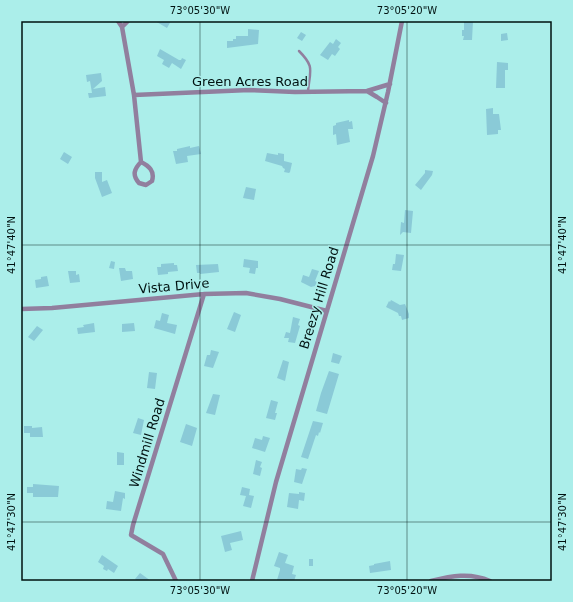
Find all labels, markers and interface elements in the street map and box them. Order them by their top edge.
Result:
text: 73°05'30"W [170,5,230,16]
text: 73°05'20"W [377,5,437,16]
street label: Green Acres Road [192,74,308,89]
text: 41°47'40"N [6,216,17,274]
text: 41°47'40"N [557,216,568,274]
street label: Breezy Hill Road [296,245,342,351]
street label: Vista Drive [138,275,210,297]
street label: Windmill Road [126,396,168,490]
text: 41°47'30"N [6,493,17,551]
text: 41°47'30"N [557,493,568,551]
text: 73°05'30"W [170,585,230,596]
text: 73°05'20"W [377,585,437,596]

